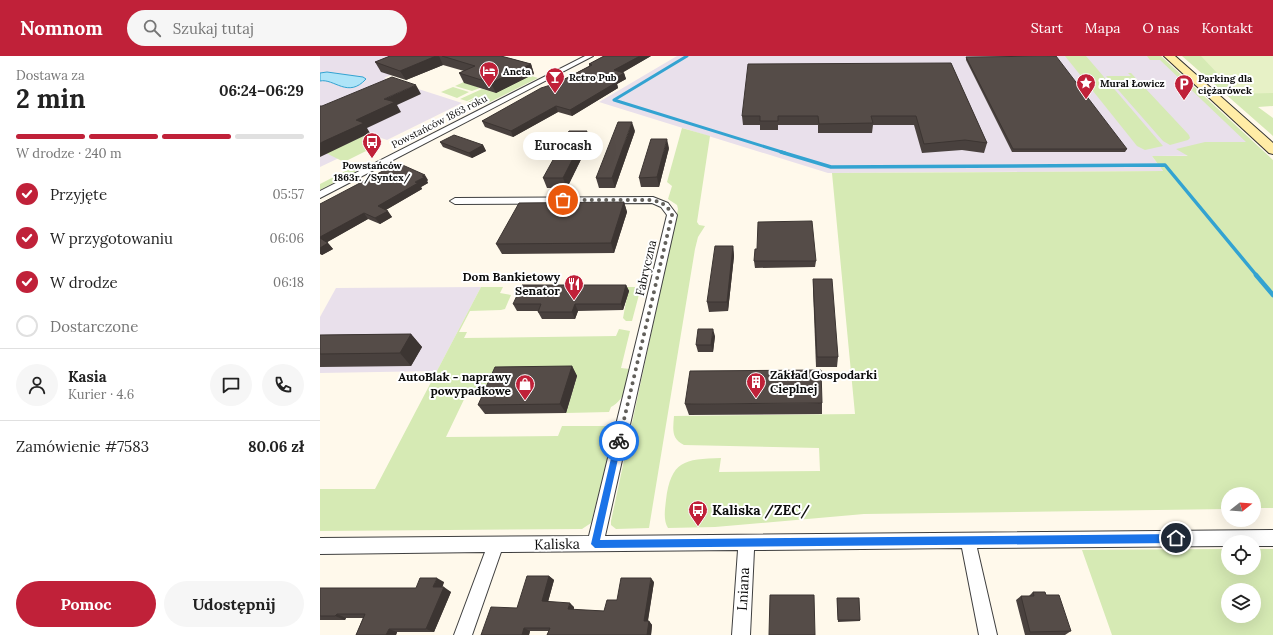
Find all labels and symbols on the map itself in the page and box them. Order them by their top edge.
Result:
hotel icon: Aneta [478,60,500,88]
place label: Aneta [503,65,532,78]
bar icon: Retro Pub [544,66,566,94]
place label: Retro Pub [569,71,617,84]
place icon: Mural Łowicz [1075,72,1097,100]
place label: Parking dla ciężarówek [1198,72,1253,97]
parking icon: Parking dla ciężarówek [1173,73,1195,101]
place label: Mural Łowicz [1100,77,1165,90]
street label: Powstańców 1863 roku [389,92,489,151]
bus stop icon: Powstańców 1863r. /Syntex/ [361,131,383,159]
callout: Eurocash [523,132,603,160]
place label: Powstańców 1863r. /Syntex/ [334,159,410,184]
pin [546,183,580,217]
street label: Fabryczna [632,239,659,297]
place label: Dom Bankietowy Senator [463,269,560,298]
restaurant icon: Dom Bankietowy Senator [563,273,585,301]
place label: Zakład Gospodarki Cieplnej [770,367,877,396]
place label: AutoBlak - naprawy powypadkowe [398,369,512,398]
building icon: Zakład Gospodarki Cieplnej [745,371,767,399]
shop icon: AutoBlak - naprawy powypadkowe [514,373,536,401]
courier [599,421,639,461]
north arrow [1221,487,1261,527]
bus stop icon: Kaliska /ZEC/ [687,499,709,527]
place label: Kaliska /ZEC/ [712,501,810,519]
pin [1159,521,1193,555]
street label: Kaliska [534,535,580,553]
street label: Lniana [733,567,753,611]

